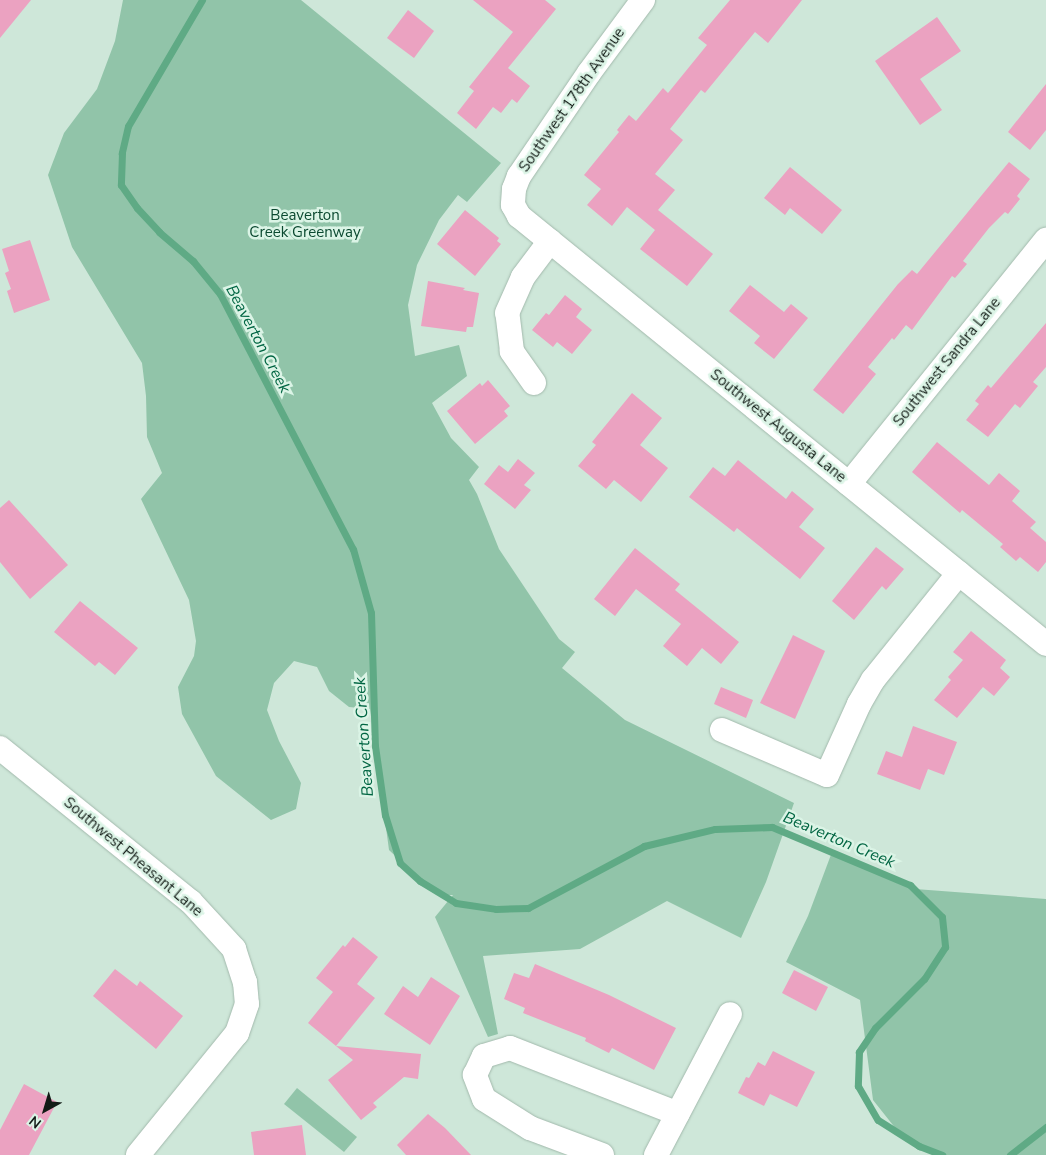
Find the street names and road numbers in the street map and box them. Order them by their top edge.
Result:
street label: Southwest 178th Avenue [515,24,629,176]
street label: Southwest Sandra Lane [889,294,1005,430]
street label: Southwest Augusta Lane [706,366,850,486]
street label: Southwest Pheasant Lane [60,794,206,920]

